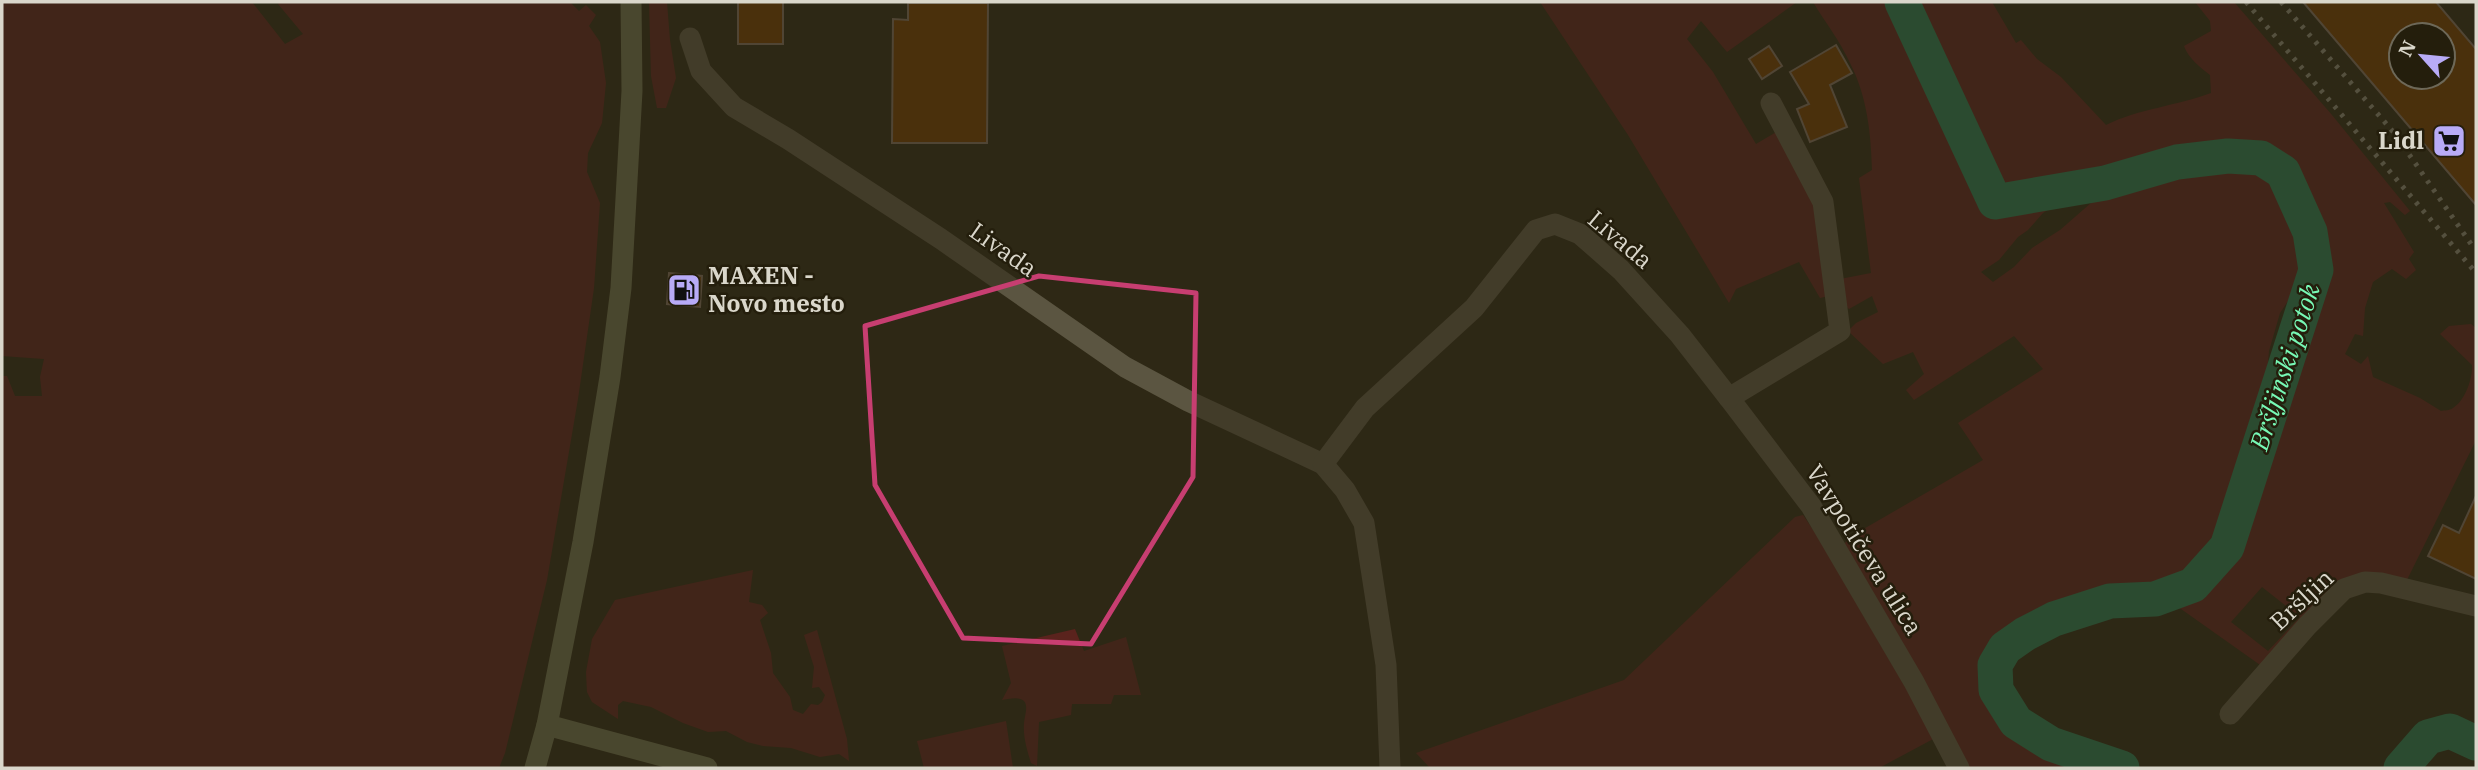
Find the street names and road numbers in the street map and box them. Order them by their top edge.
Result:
street label: Livada [1582,203,1660,276]
street label: Livada [964,215,1044,284]
street label: Vavpotičeva ulica [1799,458,1930,641]
street label: Bršljin [2263,562,2340,637]

